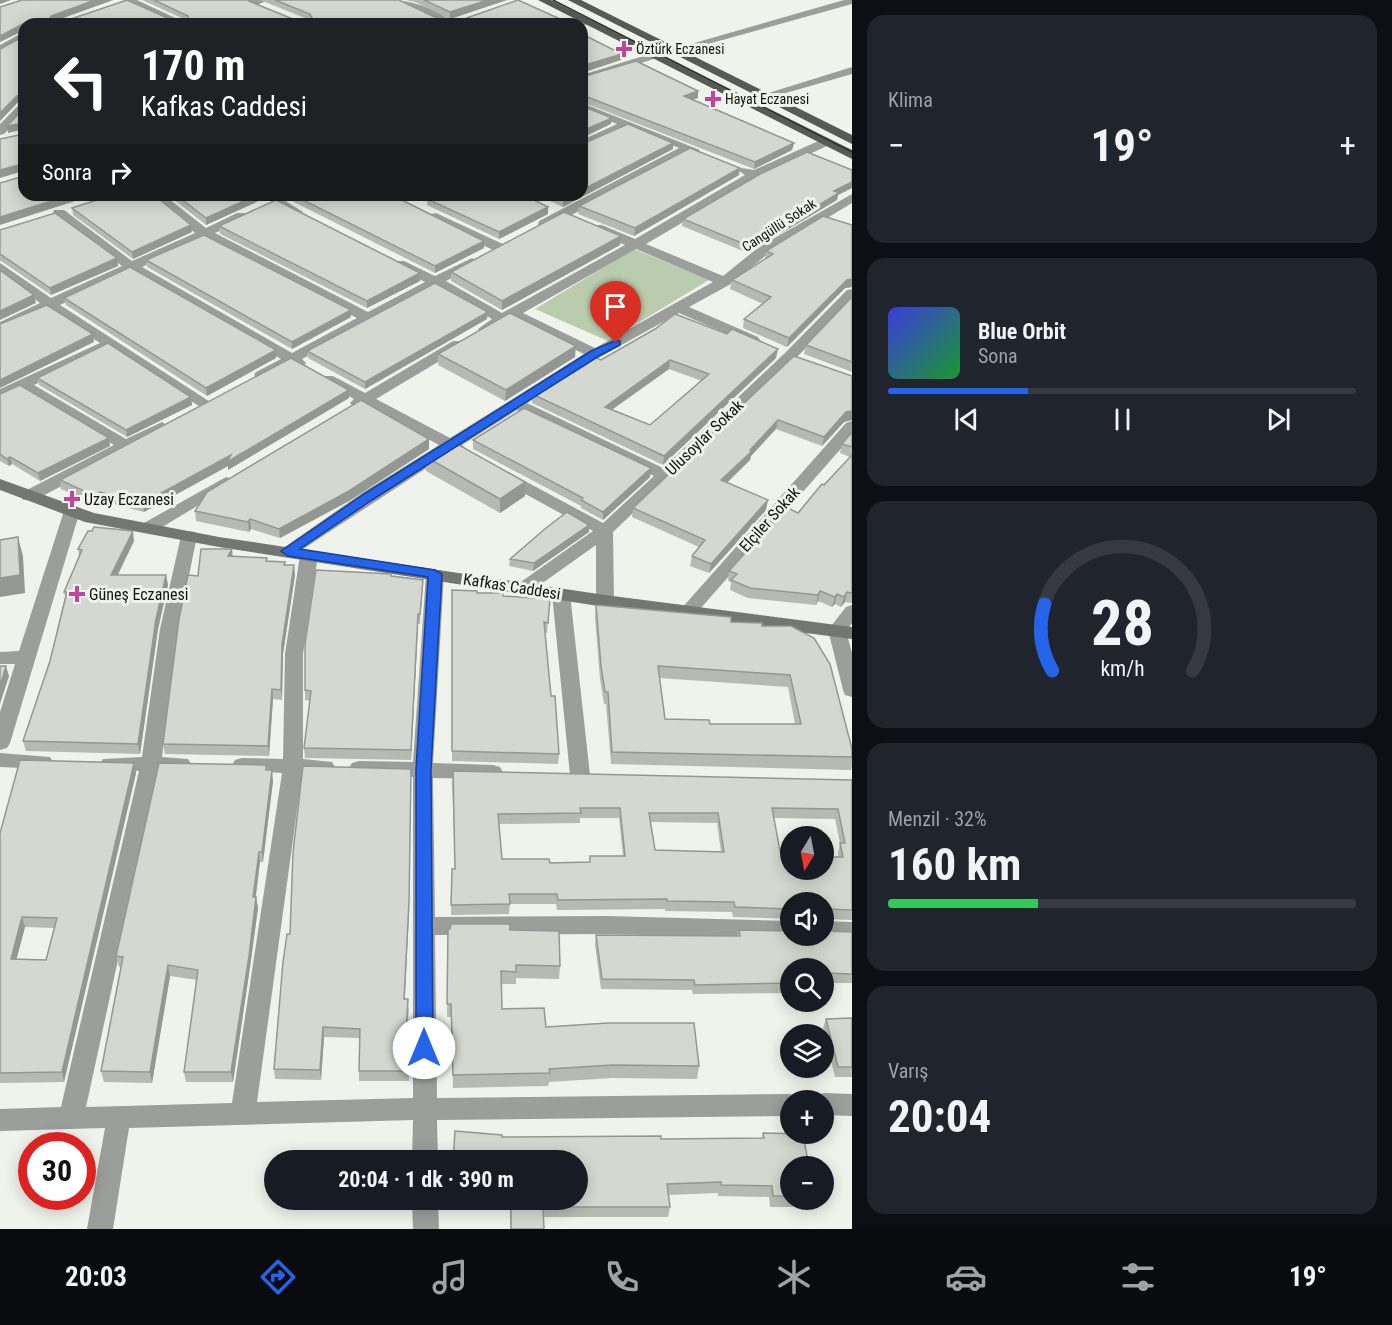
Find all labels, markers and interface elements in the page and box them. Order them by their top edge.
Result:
text: 170 m [141,41,246,90]
place label: Öztürk Eczanesi [636,41,724,57]
icon: left [42,42,120,120]
marker: Öztürk Eczanesi [617,42,631,56]
text: Klima [888,88,933,112]
text: Kafkas Caddesi [141,91,307,123]
place label: Hayat Eczanesi [725,91,809,107]
marker: Hayat Eczanesi [706,92,720,106]
text: 19° [1091,119,1154,172]
text: − [888,126,905,165]
text: + [1340,126,1356,165]
icon: right [104,156,137,189]
text: Sonra [42,160,92,185]
street label: Cangüllü Sokak [739,195,820,255]
pin [590,281,641,343]
icon: arrive [599,290,632,323]
text: Blue Orbit [978,319,1066,344]
text: Sona [978,344,1018,368]
street label: Ulusoylar Sokak [662,395,748,479]
icon: previous [950,403,983,436]
icon: pause [1106,403,1139,436]
icon: next [1262,403,1295,436]
street label: Elçiler Sokak [735,482,804,556]
place label: Uzay Eczanesi [84,490,174,509]
marker: Uzay Eczanesi [65,492,79,506]
street label: Kafkas Caddesi [462,569,562,604]
place label: Güneş Eczanesi [89,585,189,604]
marker: Güneş Eczanesi [70,587,84,601]
text: 28 [1090,588,1154,661]
text: km/h [1100,657,1144,682]
text: Menzil · 32% [888,807,987,831]
north arrow [780,826,834,880]
map controls [780,826,834,1210]
text: 160 km [888,838,1021,891]
button: sound [780,892,834,946]
button: search [780,958,834,1012]
position arrow [392,1016,456,1080]
button: layers [780,1024,834,1078]
text: Varış [888,1059,928,1083]
button: + [780,1090,834,1144]
text: 20:04 [888,1090,991,1143]
speed limit sign: 30 [18,1132,96,1210]
button: − [780,1156,834,1210]
text: 20:04 · 1 dk · 390 m [338,1167,514,1192]
icon: directions [257,1256,299,1298]
icon: music [429,1256,471,1298]
icon: phone [601,1256,643,1298]
icon: climate [773,1256,815,1298]
icon: car [945,1256,987,1298]
icon: filters [1117,1256,1159,1298]
text: 20:03 [65,1261,127,1293]
text: 19° [1289,1261,1327,1293]

